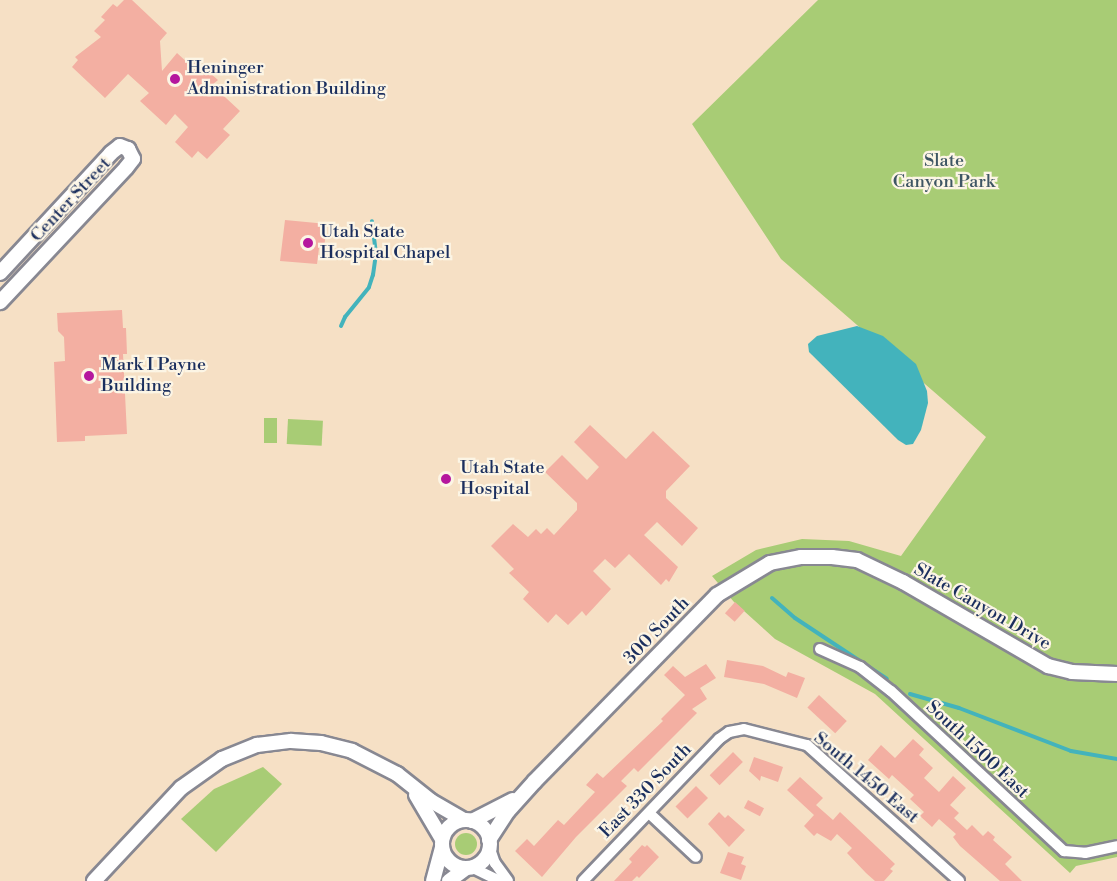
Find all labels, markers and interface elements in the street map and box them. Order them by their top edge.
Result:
place label: Heninger Administration Building [187,58,386,100]
marker: Heninger Administration Building [168,72,182,86]
park label: Slate Canyon Park [893,151,995,194]
street label: Center Street [26,153,116,247]
place label: Utah State Hospital Chapel [320,222,450,264]
marker: Utah State Hospital Chapel [301,236,315,250]
place label: Mark I Payne Building [101,355,206,398]
marker: Mark I Payne Building [82,369,96,383]
place label: Utah State Hospital [460,458,545,500]
marker: Utah State Hospital [437,470,455,488]
street label: Slate Canyon Drive [910,559,1054,655]
street label: 300 South [620,593,694,669]
street label: South 1500 East [921,697,1033,803]
street label: South 1450 East [809,728,923,828]
street label: East 330 South [595,739,697,843]

